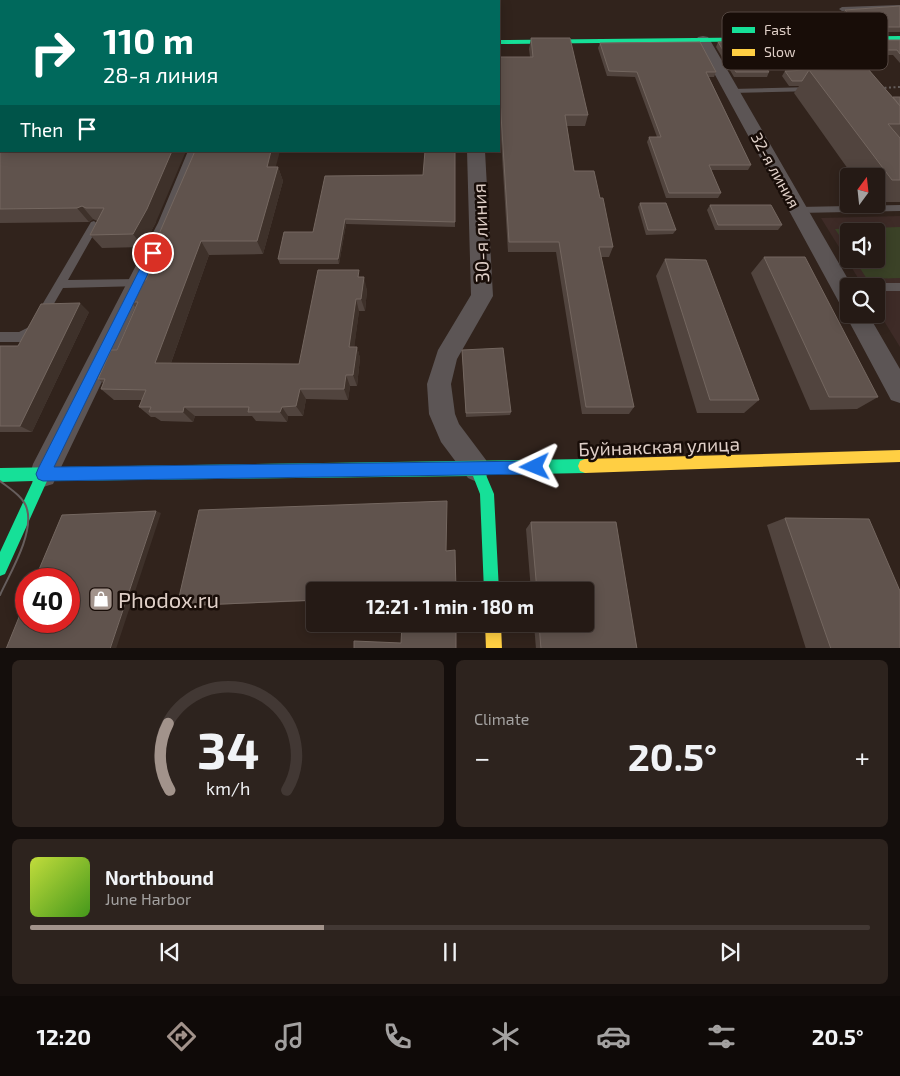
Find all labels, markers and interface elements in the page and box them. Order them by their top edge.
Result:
legend [722,12,888,70]
text: 110 m [103,19,194,61]
icon: right [20,20,85,85]
text: Fast [764,21,791,38]
text: Slow [764,43,796,60]
text: 28-я линия [103,61,218,87]
icon: arrive [73,115,101,143]
text: Then [20,118,63,141]
street label: 32-я линия [748,129,804,211]
north arrow [840,168,885,212]
map controls [840,168,885,323]
street label: 30-я линия [467,183,493,283]
button: sound [840,223,885,268]
pin [132,232,174,274]
icon: arrive [139,239,167,267]
button: search [840,278,885,323]
street label: Буйнакская улица [578,432,740,461]
position arrow [508,440,560,492]
speed limit sign: 40 [15,568,80,633]
shop icon: Phodox.ru [88,586,114,612]
place label: Phodox.ru [118,586,219,612]
text: 12:21 · 1 min · 180 m [366,595,534,618]
text: Climate [474,709,529,728]
text: 34 [197,717,259,779]
text: 20.5° [628,733,717,779]
text: − [474,740,490,774]
text: + [855,740,870,774]
text: km/h [206,777,250,799]
text: Northbound [105,866,214,889]
text: June Harbor [105,889,192,908]
icon: previous [156,938,184,966]
icon: pause [436,938,464,966]
icon: next [716,938,744,966]
icon: directions [164,1019,199,1054]
icon: music [272,1019,307,1054]
icon: phone [380,1019,415,1054]
icon: climate [488,1019,523,1054]
icon: car [596,1019,631,1054]
icon: filters [704,1019,739,1054]
text: 12:20 [36,1023,91,1049]
text: 20.5° [812,1023,864,1049]

